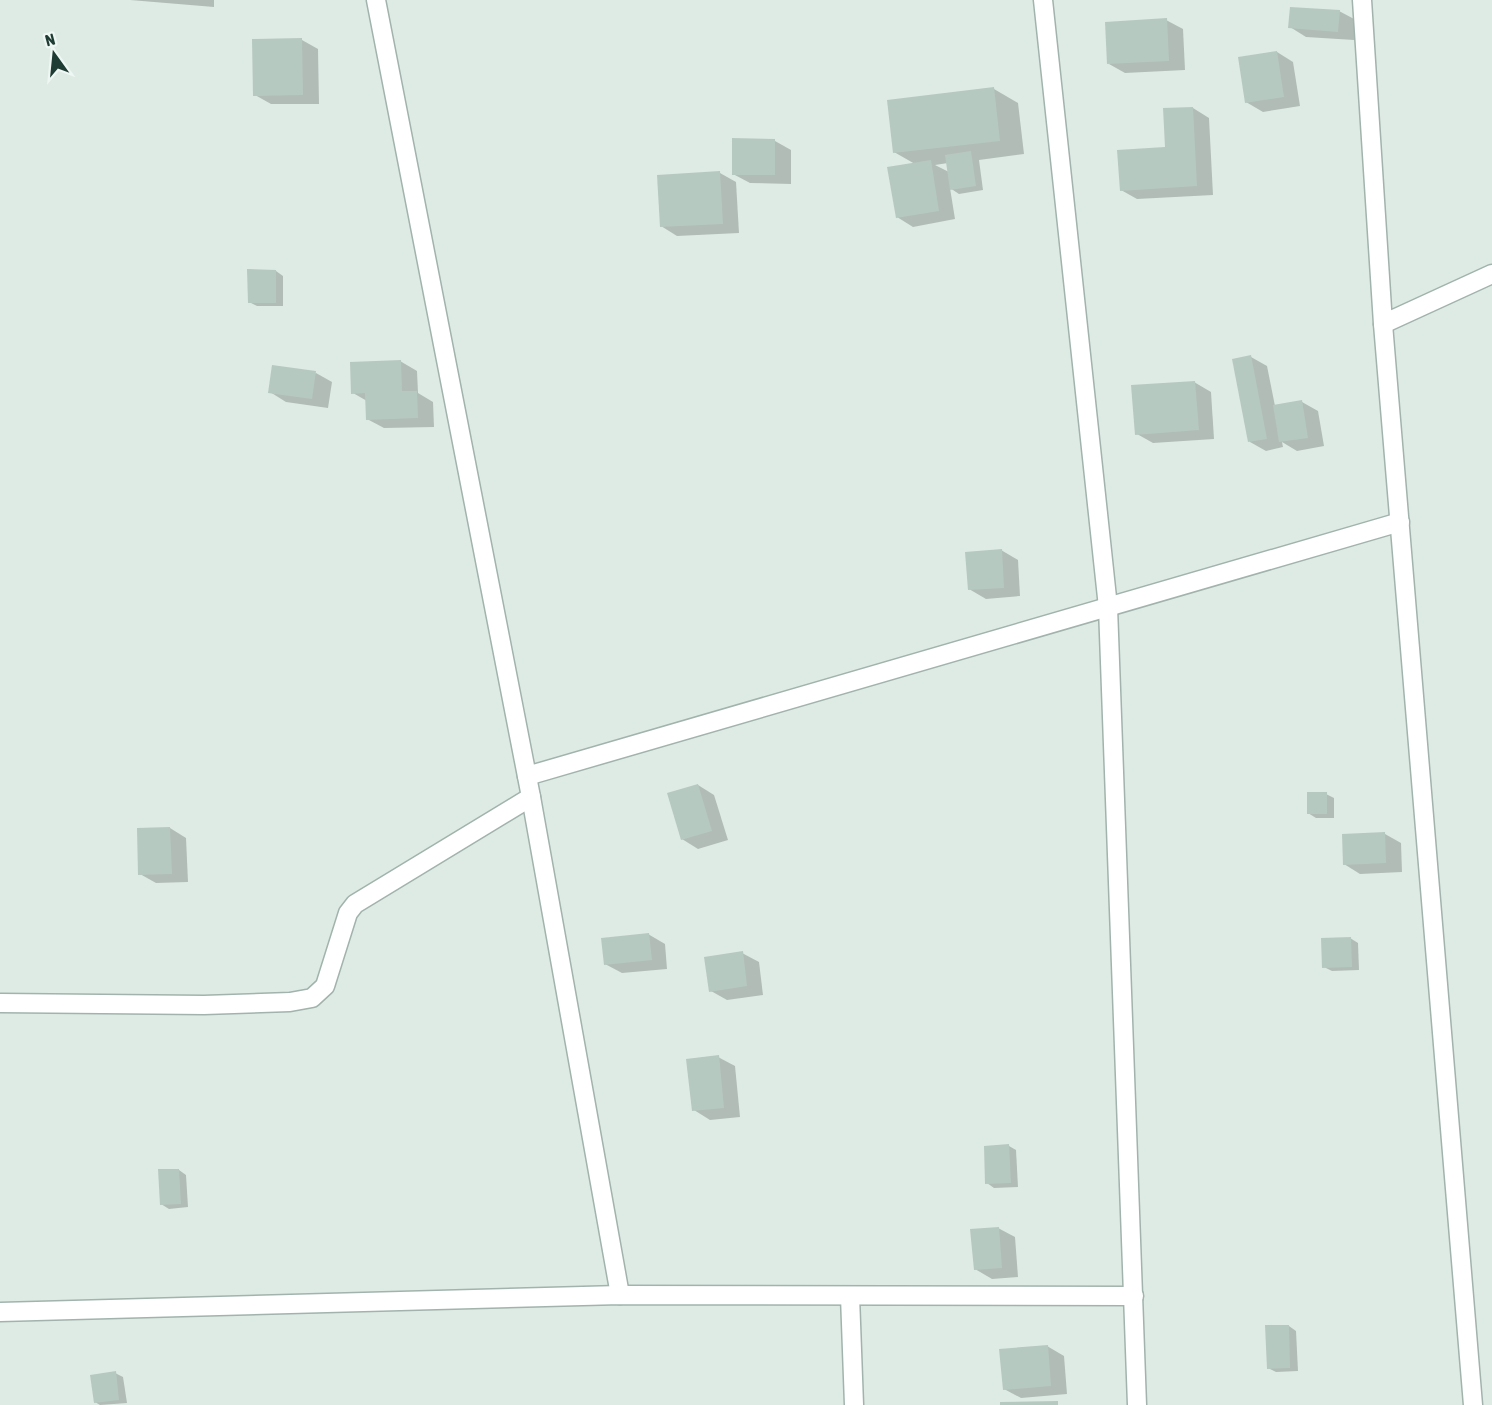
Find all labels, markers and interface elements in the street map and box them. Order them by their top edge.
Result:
north arrow [24,24,84,84]
text: N [43,30,57,49]

